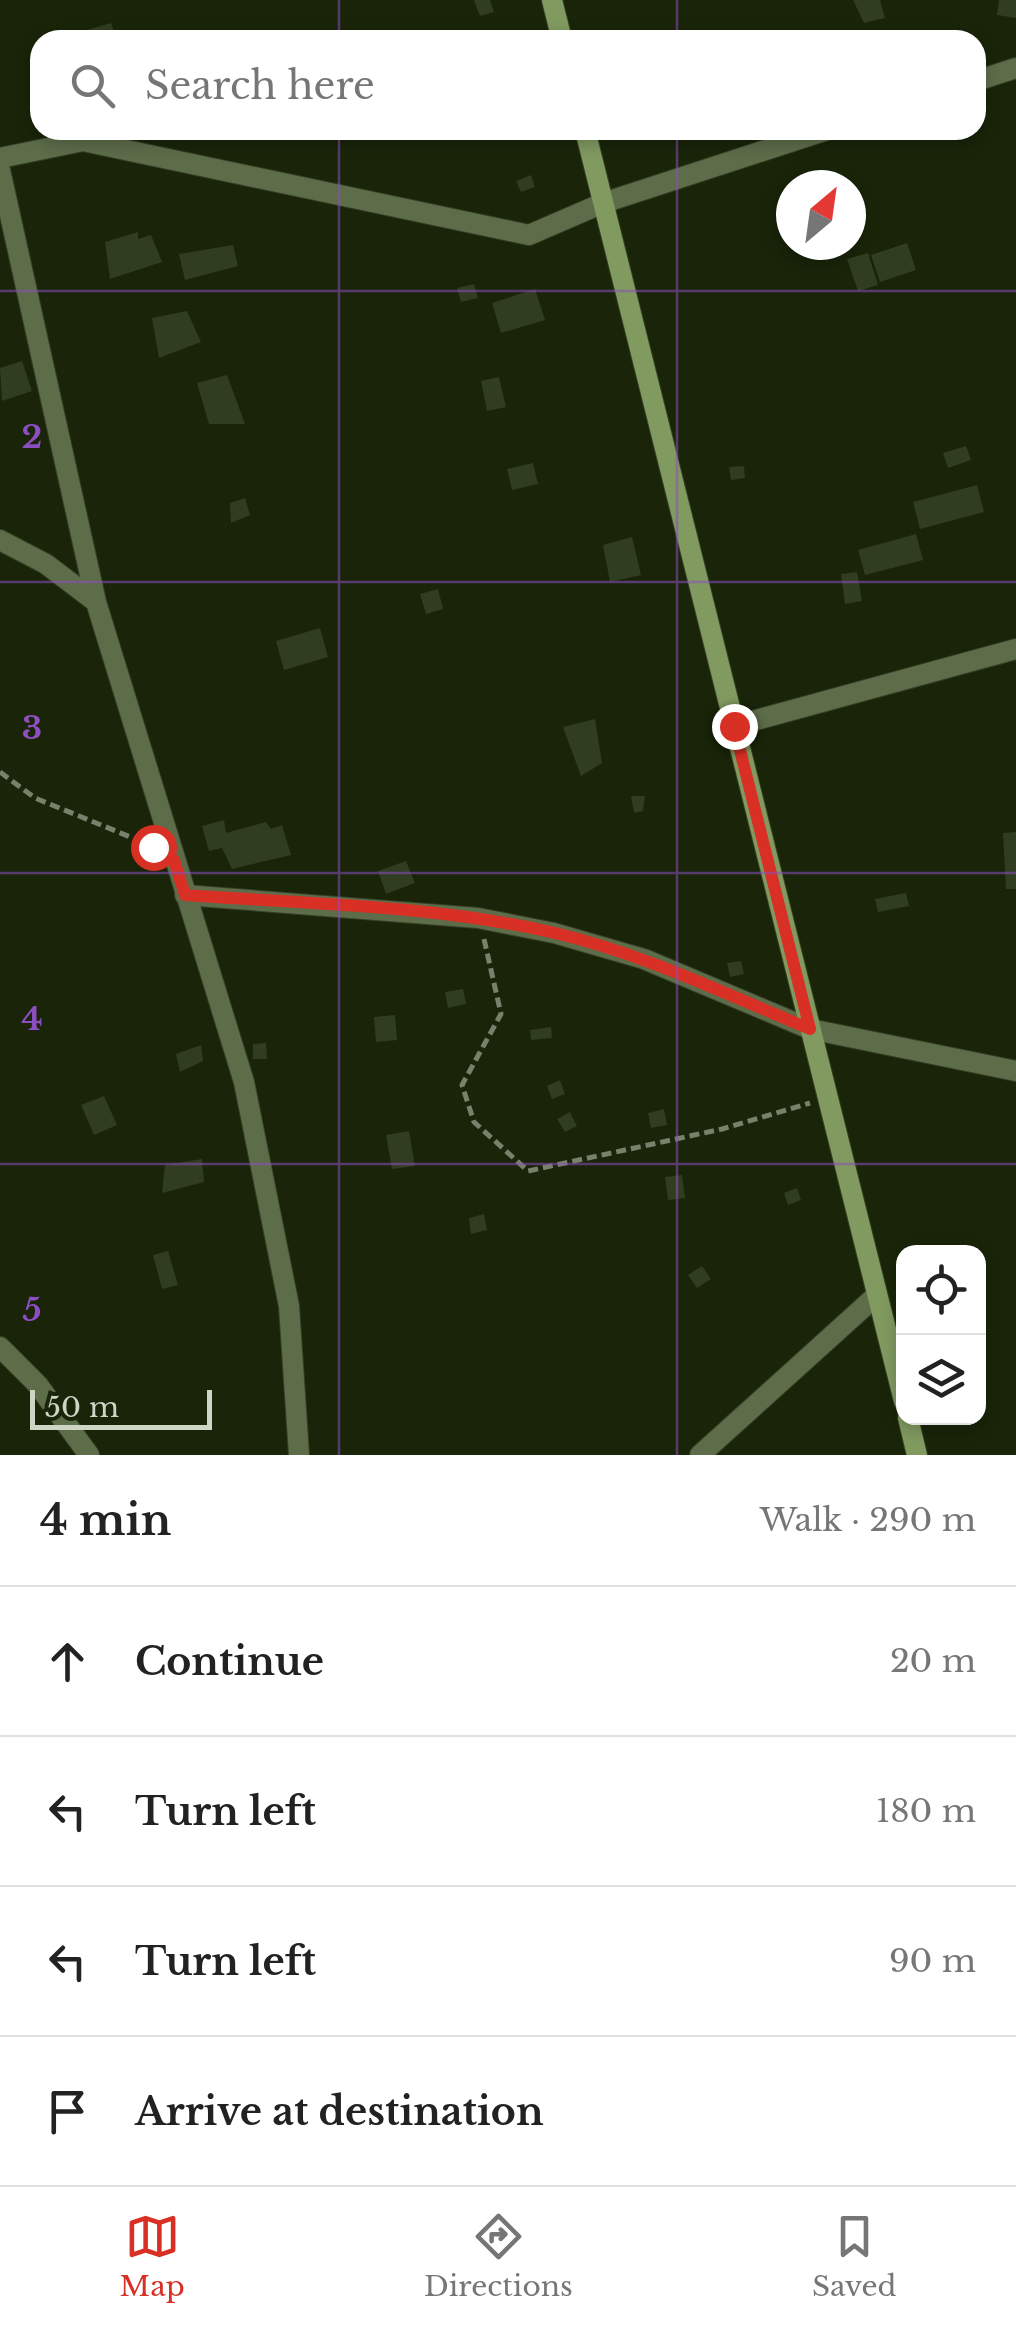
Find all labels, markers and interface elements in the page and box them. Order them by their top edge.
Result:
search box [30,30,986,140]
icon: search [65,58,120,113]
text: Search here [145,62,375,109]
north arrow [776,170,866,260]
text: 2 [22,417,42,457]
route end [712,704,758,750]
text: 3 [22,708,42,748]
route start [131,825,177,871]
text: 4 [21,999,43,1039]
map controls [896,1245,986,1425]
button: locate [896,1245,986,1335]
text: 5 [22,1290,42,1330]
button: layers [896,1335,986,1425]
scale bar [30,1385,212,1430]
text: 50 m [45,1390,119,1425]
text: 4 min [40,1494,171,1546]
text: Walk · 290 m [760,1500,976,1540]
icon: ahead [40,1634,95,1689]
text: Continue [135,1638,324,1685]
text: 20 m [890,1641,976,1681]
icon: left [40,1784,95,1839]
text: Turn left [135,1788,316,1835]
text: 180 m [876,1791,976,1831]
icon: left [40,1934,95,1989]
text: Turn left [135,1938,316,1985]
text: 90 m [889,1941,976,1981]
icon: arrive [40,2084,95,2139]
text: Arrive at destination [135,2088,544,2135]
tab: Map [120,2209,185,2304]
tab: Directions [424,2209,573,2304]
tab: Saved [812,2209,896,2304]

